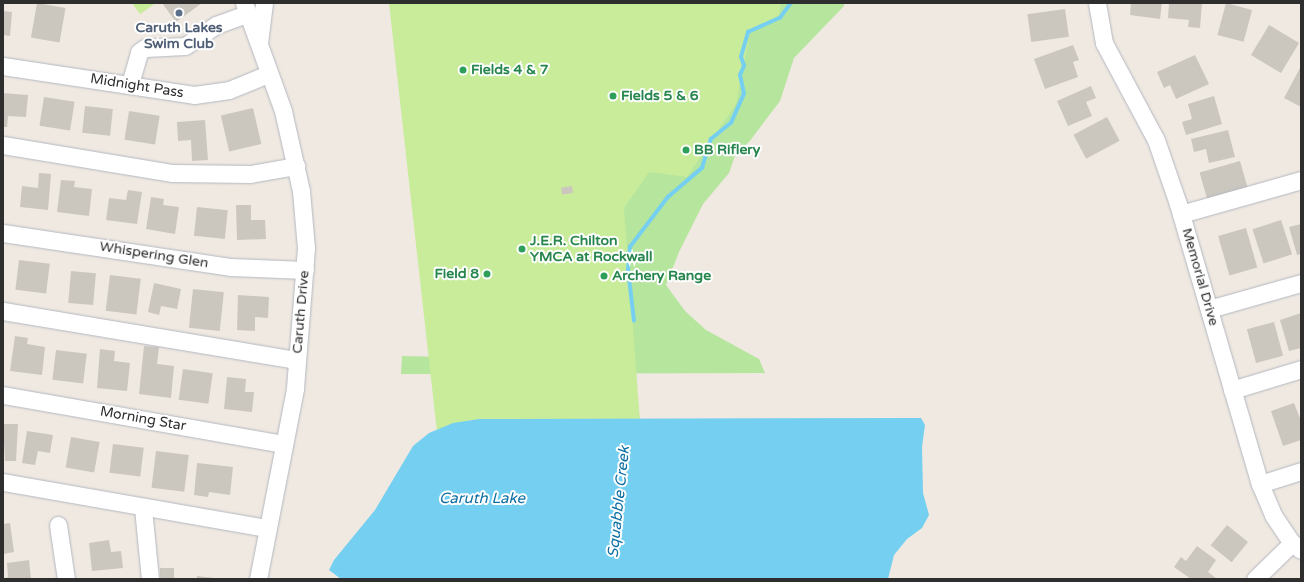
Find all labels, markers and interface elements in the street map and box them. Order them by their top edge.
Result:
marker: Caruth Lakes Swim Club [174,8,184,18]
place label: Caruth Lakes Swim Club [135,20,223,52]
place label: Fields 4 & 7 [471,62,549,78]
marker: Fields 4 & 7 [458,65,468,75]
street label: Midnight Pass [89,70,185,102]
place label: Fields 5 & 6 [621,88,699,104]
marker: Fields 5 & 6 [608,91,618,101]
place label: BB Riflery [694,142,760,158]
marker: BB Riflery [681,145,691,155]
street label: Memorial Drive [1178,226,1222,328]
place label: J.E.R. Chilton YMCA at Rockwall [530,233,652,266]
street label: Whispering Glen [98,238,210,272]
marker: J.E.R. Chilton YMCA at Rockwall [517,244,527,254]
place label: Field 8 [434,266,479,282]
place label: Archery Range [612,268,711,284]
marker: Field 8 [482,269,492,279]
street label: Caruth Drive [289,270,313,354]
marker: Archery Range [599,271,609,281]
street label: Morning Star [99,403,187,435]
water label: Squabble Creek [604,445,634,559]
water label: Caruth Lake [439,490,525,508]

